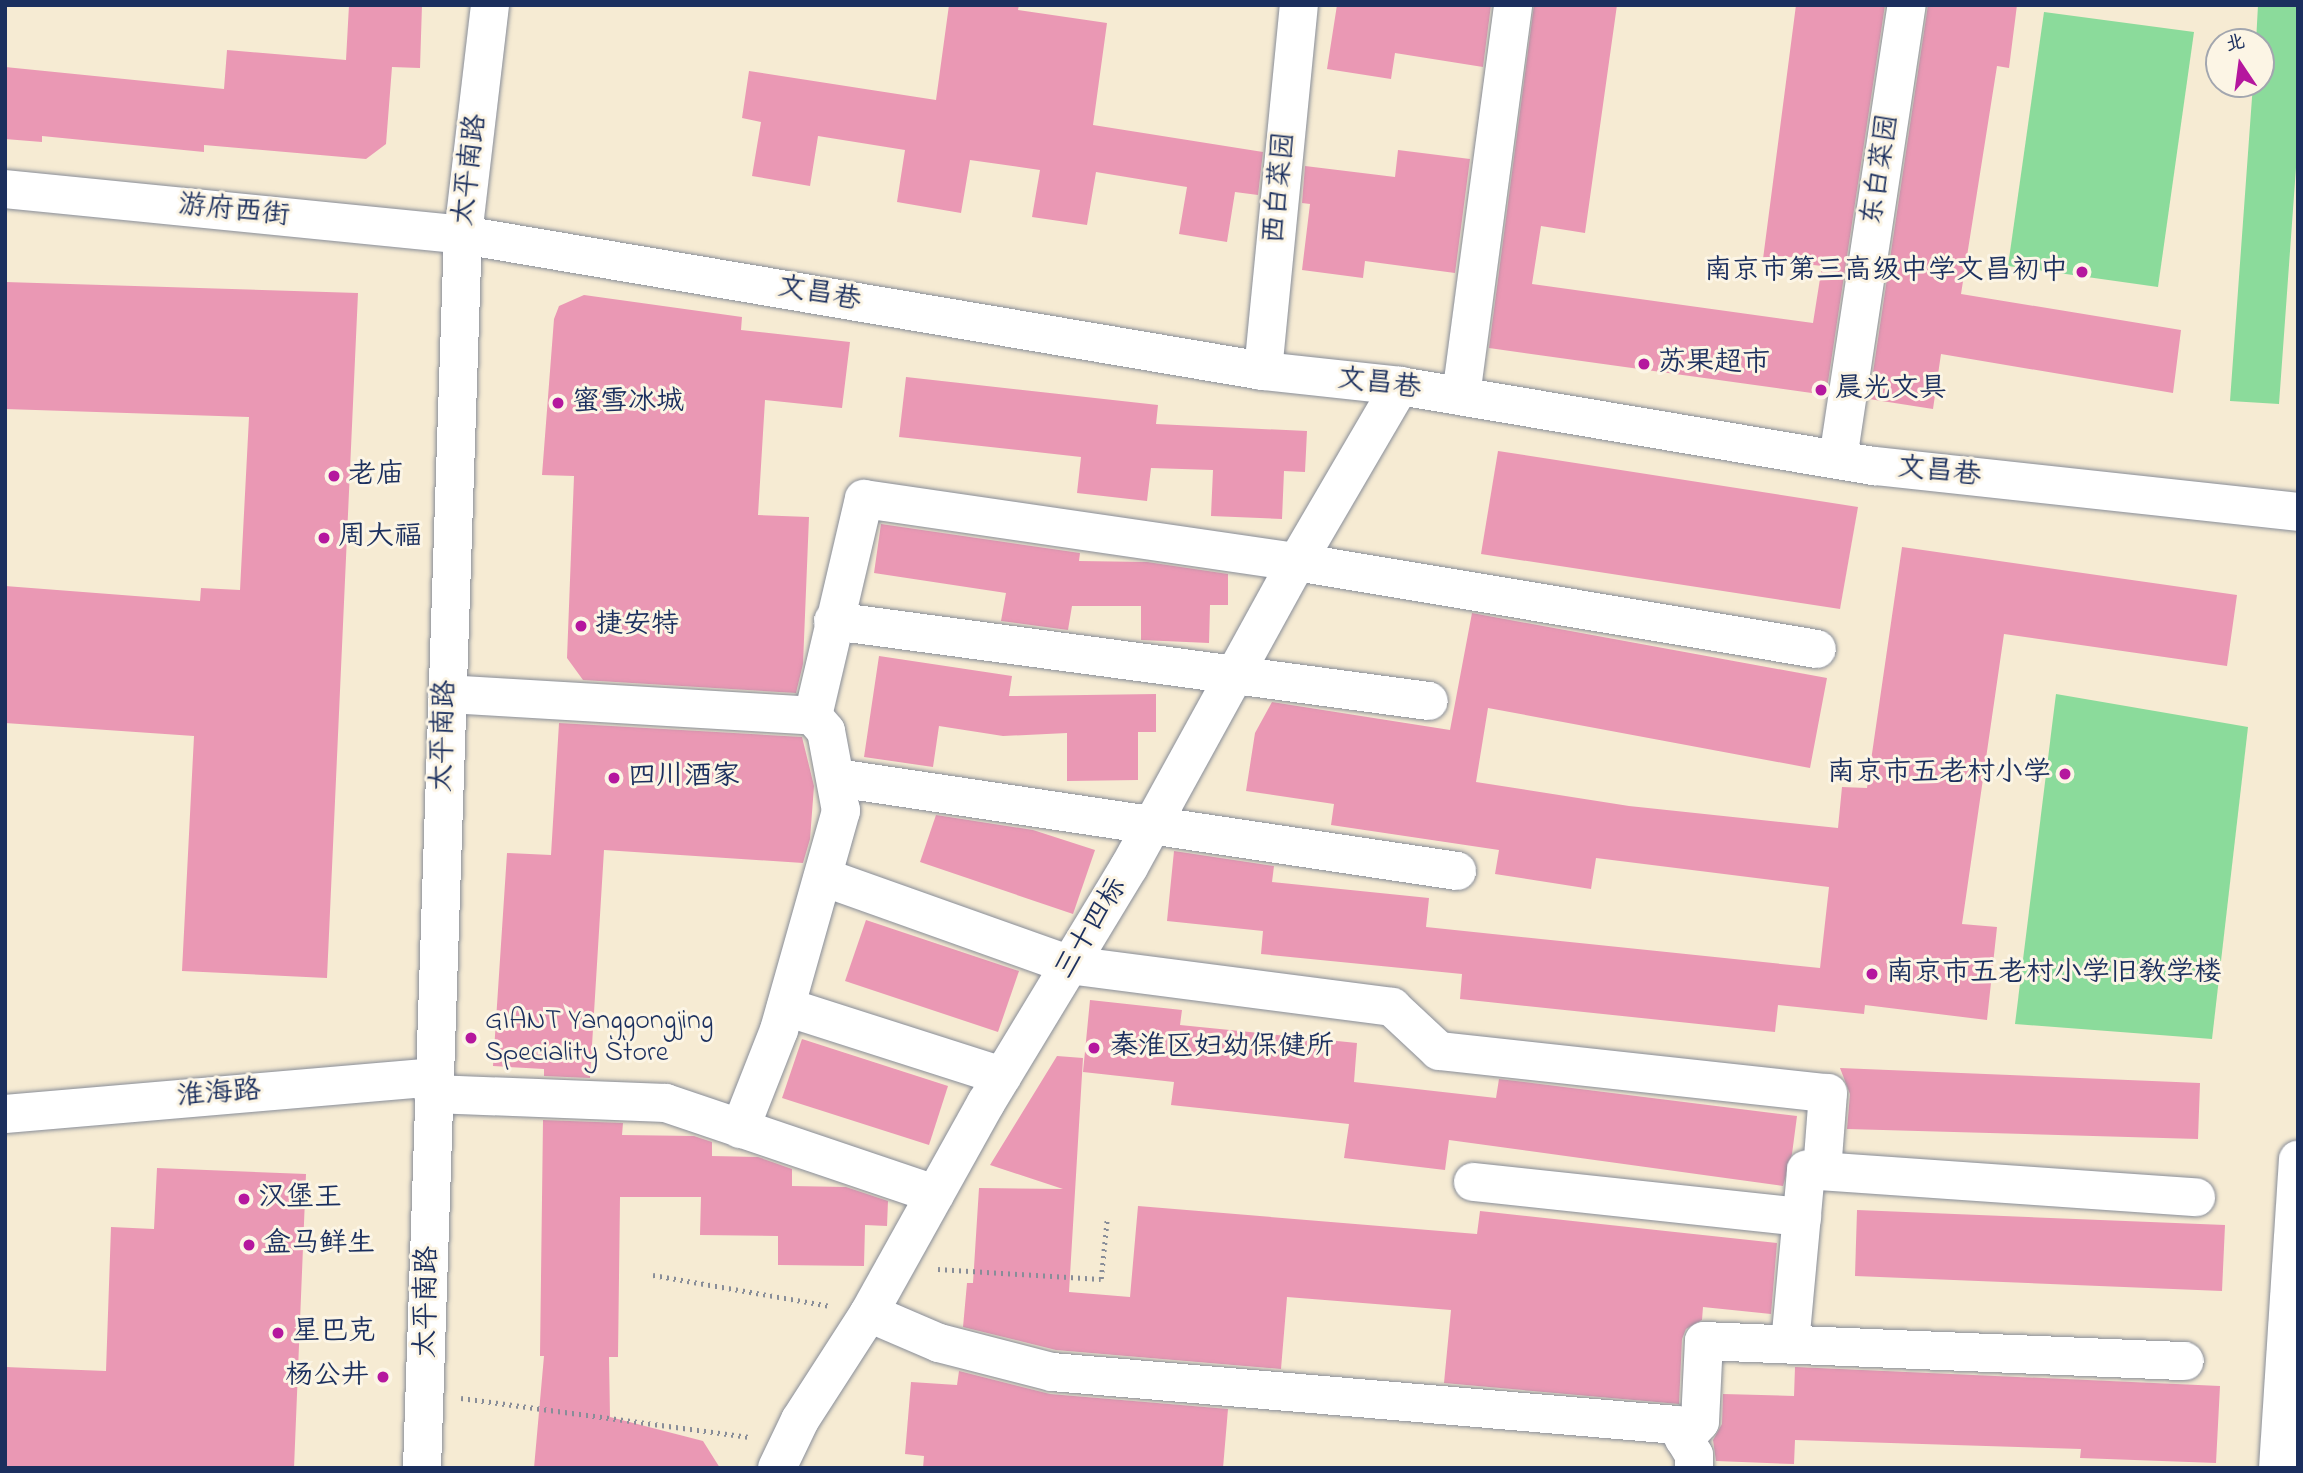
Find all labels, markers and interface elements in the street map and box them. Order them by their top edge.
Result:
north arrow [2205,28,2275,98]
text: 北 [2223,29,2248,59]
street label: 太平南路 [448,112,494,228]
street label: 东白菜园 [1857,112,1907,228]
street label: 西白菜园 [1258,131,1304,245]
street label: 游府西街 [177,189,291,235]
place label: 南京市第三高级中学文昌初中 [1704,255,2068,289]
marker: 南京市第三高级中学文昌初中 [2074,264,2090,280]
street label: 文昌巷 [775,271,863,319]
place label: 苏果超市 [1658,347,1770,381]
marker: 苏果超市 [1636,356,1652,372]
street label: 文昌巷 [1335,363,1423,407]
place label: 晨光文具 [1835,373,1947,407]
marker: 晨光文具 [1813,382,1829,398]
place label: 蜜雪冰城 [572,386,684,420]
marker: 蜜雪冰城 [550,395,566,411]
street label: 文昌巷 [1895,452,1983,494]
place label: 老庙 [348,459,404,493]
marker: 老庙 [326,468,342,484]
place label: 周大福 [338,521,422,555]
marker: 周大福 [316,530,332,546]
place label: 捷安特 [595,609,679,643]
marker: 捷安特 [573,618,589,634]
street label: 太平南路 [426,679,464,793]
place label: 南京市五老村小学 [1827,757,2051,791]
place label: 四川酒家 [628,761,740,795]
marker: 南京市五老村小学 [2057,766,2073,782]
marker: 四川酒家 [606,770,622,786]
street label: 三十四标 [1049,872,1135,986]
place label: 南京市五老村小学旧教学楼 [1886,957,2222,991]
marker: 南京市五老村小学旧教学楼 [1864,966,1880,982]
place label: GIANT Yanggongjing Speciality Store [485,1005,713,1071]
marker: GIANT Yanggongjing Speciality Store [463,1030,479,1046]
place label: 秦淮区妇幼保健所 [1110,1031,1334,1065]
marker: 秦淮区妇幼保健所 [1084,1038,1104,1058]
street label: 淮海路 [176,1075,262,1115]
place label: 汉堡王 [258,1182,342,1216]
marker: 汉堡王 [236,1191,252,1207]
place label: 盒马鲜生 [263,1228,375,1262]
marker: 盒马鲜生 [241,1237,257,1253]
street label: 太平南路 [410,1246,446,1358]
place label: 星巴克 [292,1316,376,1350]
marker: 星巴克 [270,1325,286,1341]
place label: 杨公井 [285,1360,369,1394]
marker: 杨公井 [375,1369,391,1385]

